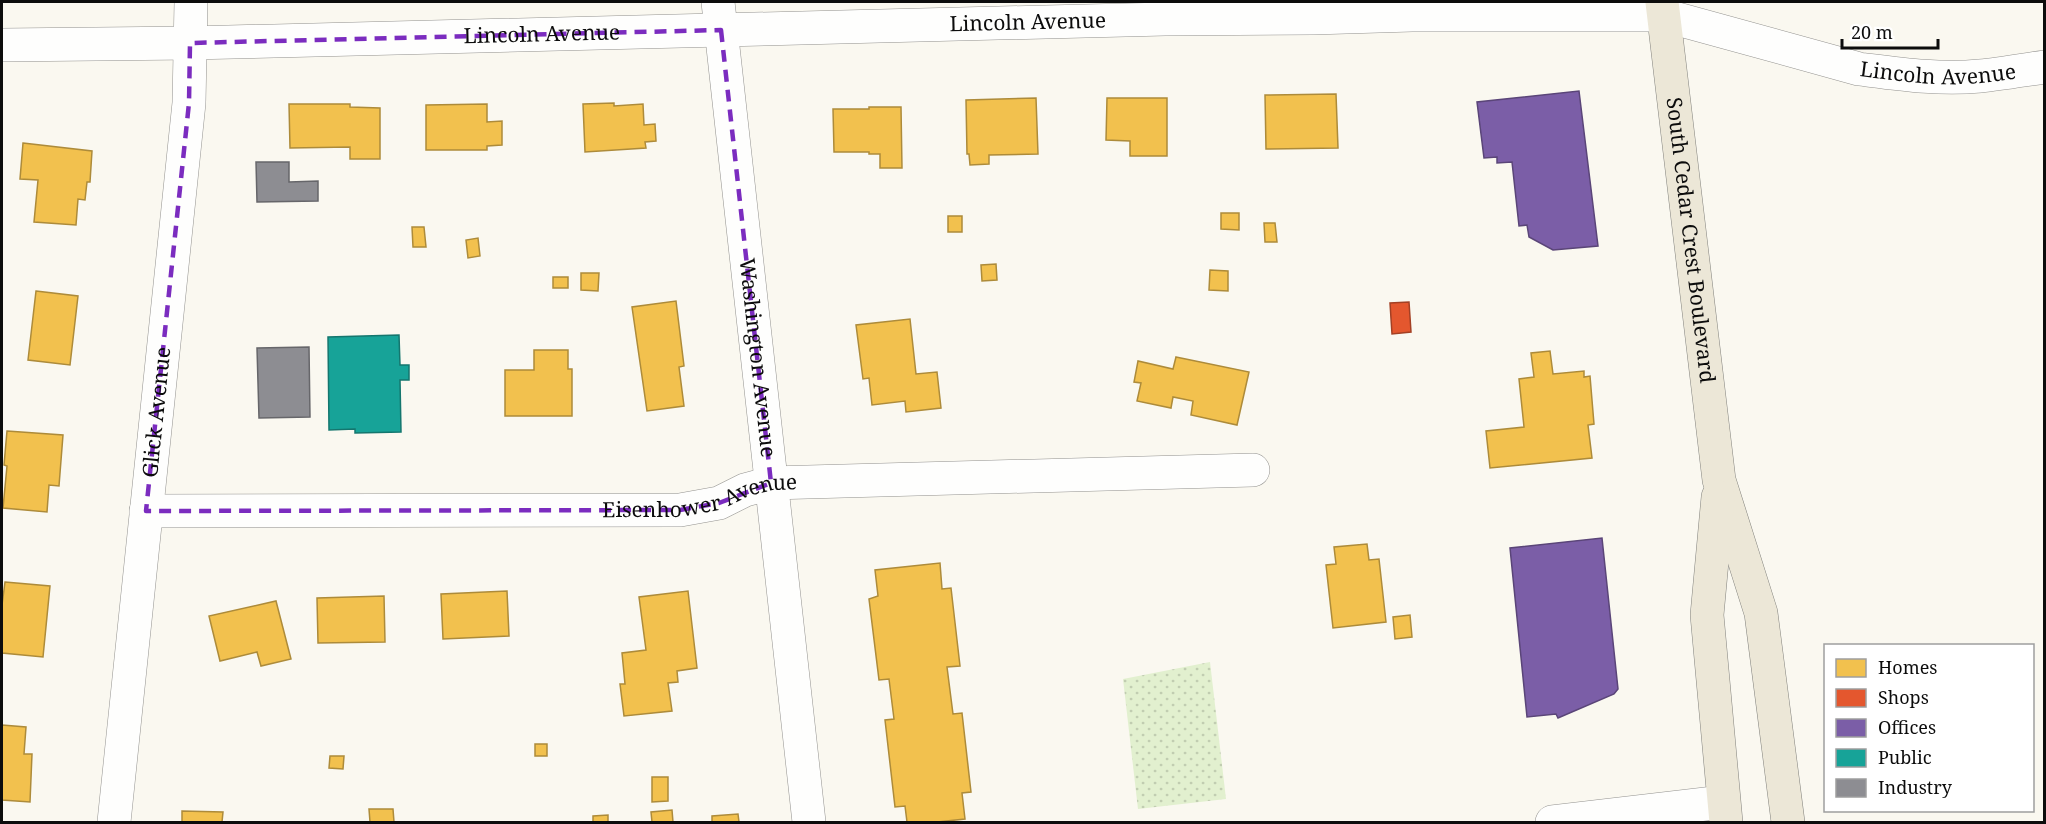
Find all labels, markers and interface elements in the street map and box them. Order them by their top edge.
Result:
street label: Lincoln Avenue [949,5,1106,37]
scale bar [1842,12,1938,50]
street label: Lincoln Avenue [463,17,620,49]
text: 20 m [1851,20,1893,44]
street label: Lincoln Avenue [1858,54,2018,90]
street label: South Cedar Crest Boulevard [1660,96,1722,385]
street label: Washington Avenue [734,257,783,459]
street label: Glick Avenue [135,345,176,479]
street label: Eisenhower Avenue [602,467,797,523]
legend [1824,644,2034,812]
text: Homes [1878,655,1937,679]
text: Shops [1878,685,1929,709]
text: Offices [1878,715,1936,739]
text: Public [1878,745,1932,769]
text: Industry [1878,775,1953,799]

